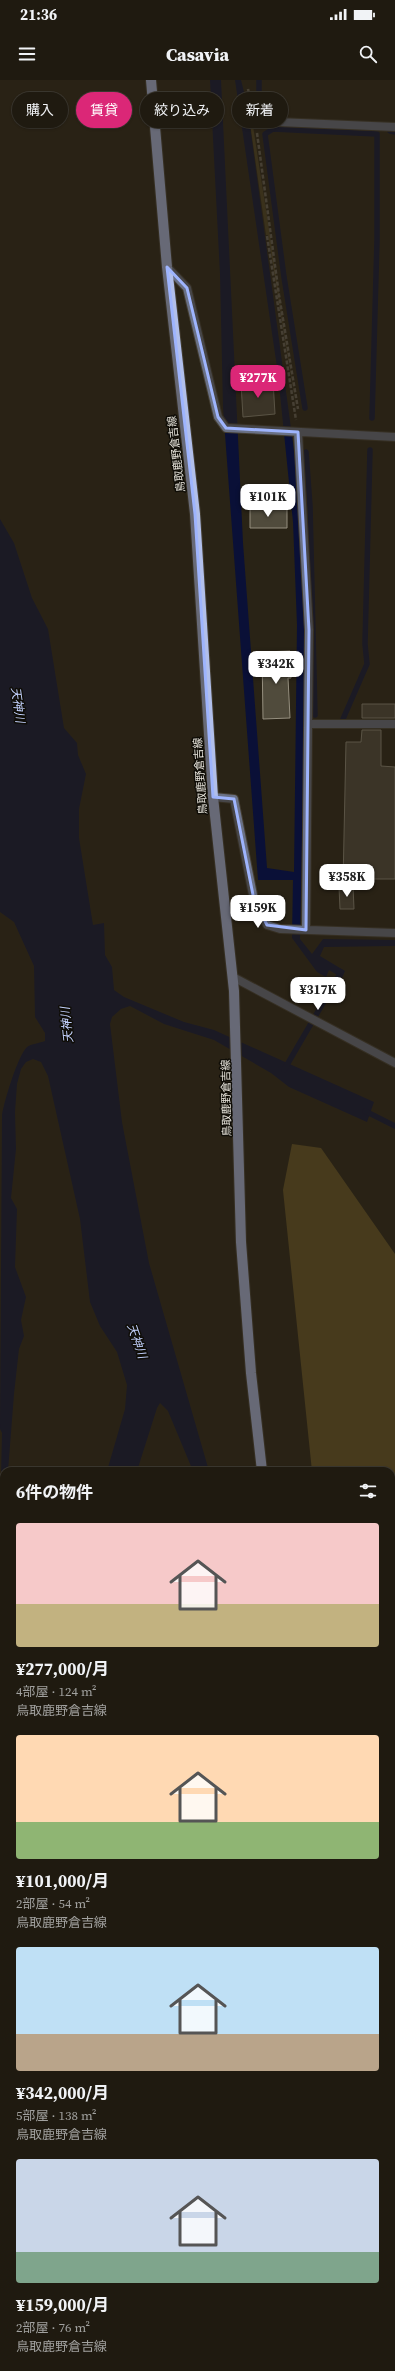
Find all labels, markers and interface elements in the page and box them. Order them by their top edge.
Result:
text: 21:36 [20,4,57,25]
text: Casavia [166,42,229,67]
icon: menu [16,43,38,65]
icon: search [357,43,379,65]
chip: 購入 [12,92,68,128]
chip: 賃貸 [76,92,132,128]
chip: 絞り込み [140,92,224,128]
chip: 新着 [232,92,288,128]
pin: ¥277K [230,365,286,399]
text: ¥277K [239,369,277,386]
street label: 鳥取鹿野倉吉線 [164,415,189,493]
pin: ¥101K [240,484,296,518]
text: ¥101K [249,488,287,505]
pin: ¥342K [248,651,304,685]
text: ¥342K [257,655,295,672]
water label: 天神川 [8,686,29,726]
street label: 鳥取鹿野倉吉線 [190,737,211,815]
pin: ¥358K [319,864,375,898]
text: ¥358K [328,868,366,885]
pin: ¥159K [230,895,286,929]
text: ¥159K [239,899,277,916]
pin: ¥317K [290,977,346,1011]
text: ¥317K [299,981,337,998]
water label: 天神川 [57,1004,77,1044]
street label: 鳥取鹿野倉吉線 [218,1059,235,1137]
water label: 天神川 [124,1321,151,1363]
text: 6件の物件 [16,1480,93,1504]
icon: filters [357,1480,379,1502]
icon: home [162,1549,234,1621]
text: ¥277,000/月 [16,1657,109,1681]
text: 4部屋 · 124 m² [16,1683,97,1700]
text: 鳥取鹿野倉吉線 [16,1702,107,1719]
icon: home [162,1761,234,1833]
text: ¥101,000/月 [16,1869,109,1893]
text: 2部屋 · 54 m² [16,1895,90,1912]
text: 鳥取鹿野倉吉線 [16,1914,107,1931]
icon: home [162,1973,234,2045]
text: ¥342,000/月 [16,2081,109,2105]
text: 5部屋 · 138 m² [16,2107,97,2124]
text: 鳥取鹿野倉吉線 [16,2126,107,2143]
icon: home [162,2185,234,2257]
text: ¥159,000/月 [16,2293,109,2317]
text: 2部屋 · 76 m² [16,2319,90,2336]
text: 鳥取鹿野倉吉線 [16,2338,107,2355]

